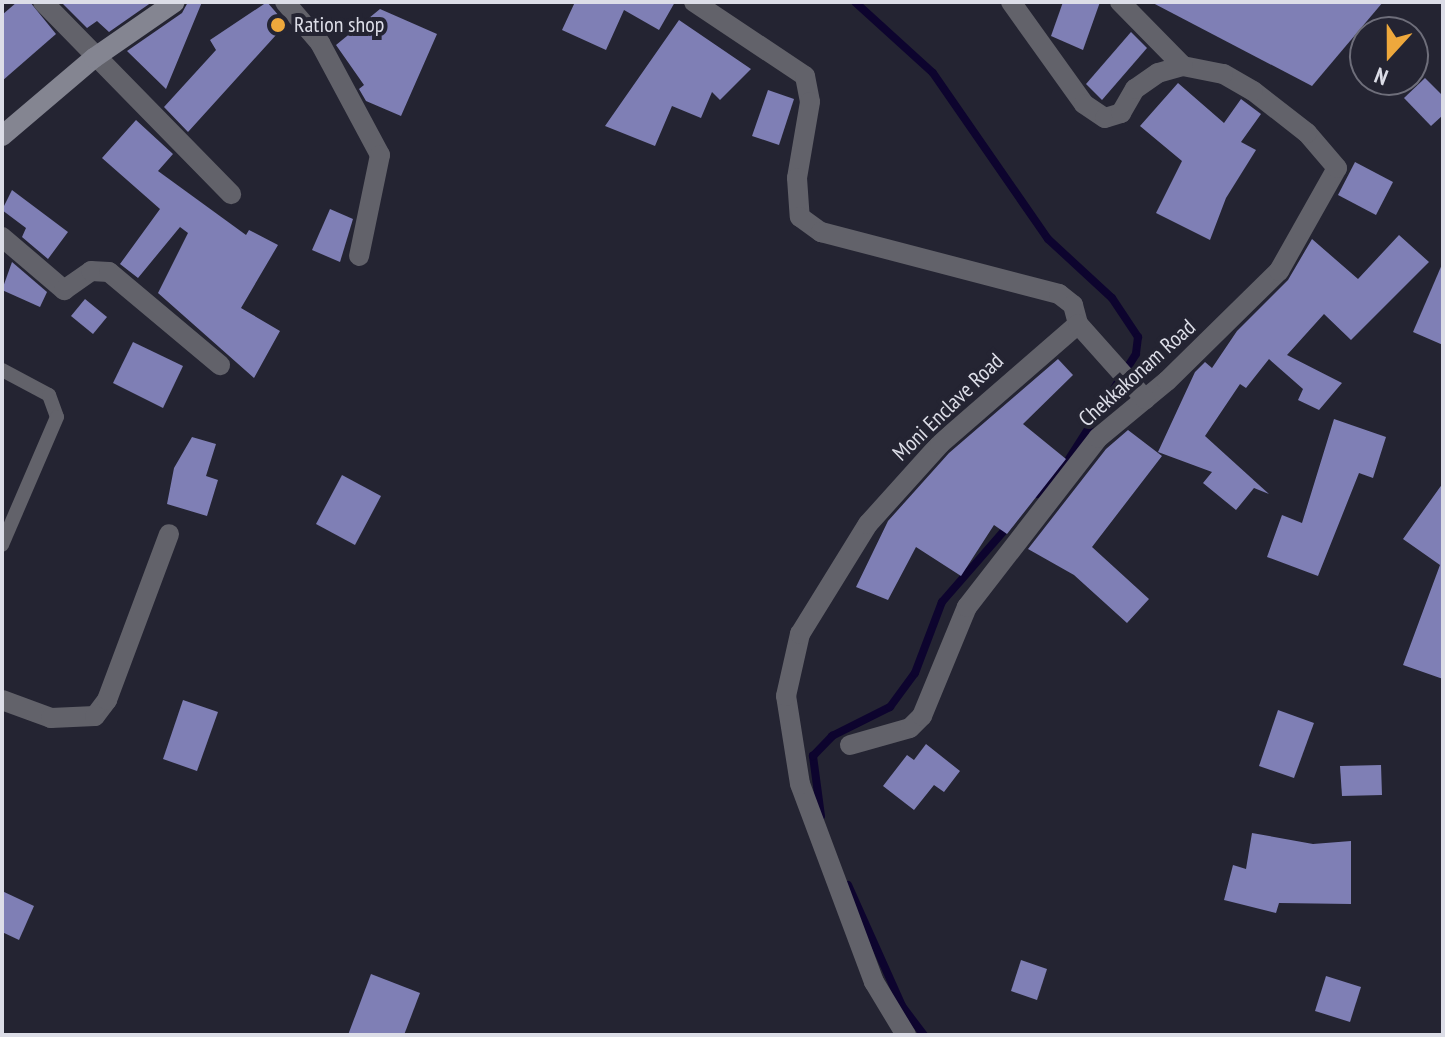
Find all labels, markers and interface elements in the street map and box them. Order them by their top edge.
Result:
place label: Ration shop [294,12,384,38]
marker: Ration shop [269,16,287,34]
north arrow [1349,16,1429,96]
text: N [1371,61,1392,92]
street label: Chekkakonam Road [1073,314,1201,432]
street label: Moni Enclave Road [887,348,1009,466]

